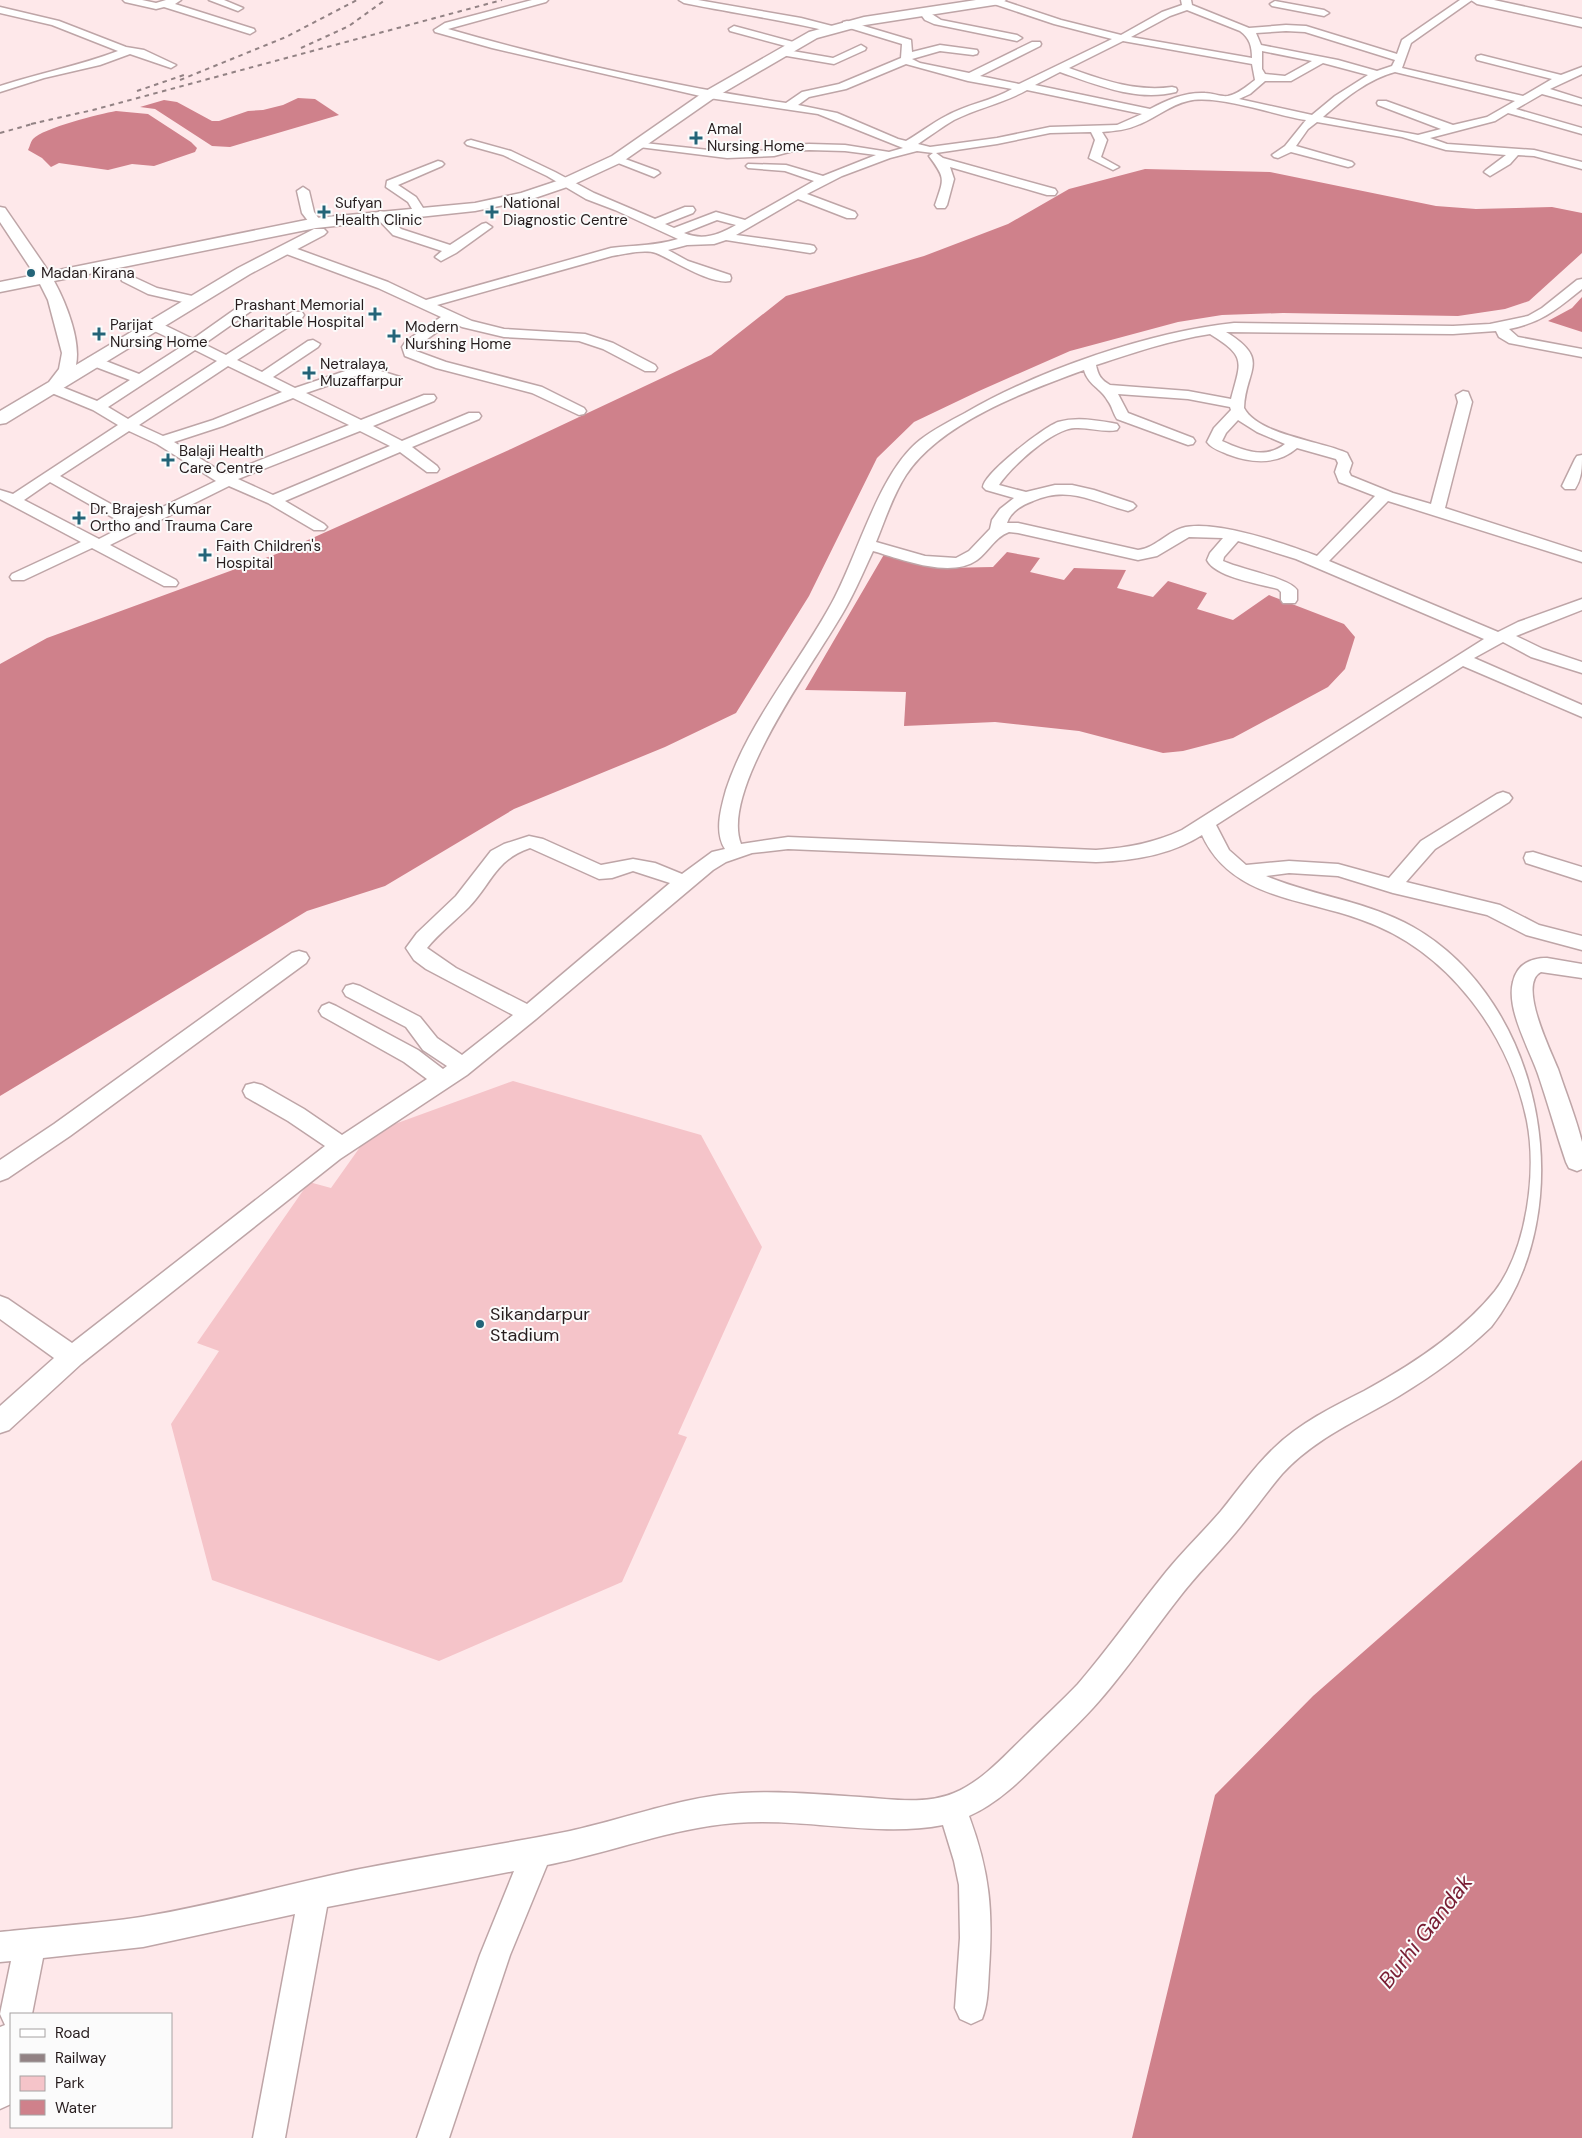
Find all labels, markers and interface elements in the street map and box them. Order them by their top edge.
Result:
place label: Amal Nursing Home [707,119,805,156]
marker: Amal Nursing Home [689,131,703,145]
place label: Sufyan Health Clinic [335,193,422,230]
place label: National Diagnostic Centre [503,193,628,230]
marker: Sufyan Health Clinic [317,205,331,219]
marker: National Diagnostic Centre [485,205,499,219]
place label: Madan Kirana [41,263,135,283]
marker: Madan Kirana [25,267,37,279]
place label: Prashant Memorial Charitable Hospital [231,295,364,332]
marker: Prashant Memorial Charitable Hospital [368,307,382,321]
place label: Parijat Nursing Home [110,315,208,352]
place label: Modern Nurshing Home [405,317,511,354]
marker: Parijat Nursing Home [92,327,106,341]
marker: Modern Nurshing Home [387,329,401,343]
place label: Netralaya, Muzaffarpur [320,354,404,391]
marker: Netralaya, Muzaffarpur [302,366,316,380]
place label: Balaji Health Care Centre [179,441,264,478]
marker: Balaji Health Care Centre [161,453,175,467]
place label: Dr. Brajesh Kumar Ortho and Trauma Care [90,499,253,536]
marker: Dr. Brajesh Kumar Ortho and Trauma Care [72,511,86,525]
place label: Faith Children's Hospital [216,536,321,573]
marker: Faith Children's Hospital [198,548,212,562]
place label: Sikandarpur Stadium [490,1302,590,1347]
marker: Sikandarpur Stadium [474,1318,486,1330]
water label: Burhi Gandak [1372,1868,1479,1994]
legend [10,2013,172,2128]
text: Road [55,2023,90,2043]
text: Railway [55,2048,107,2068]
text: Park [55,2073,85,2093]
text: Water [55,2098,97,2118]

